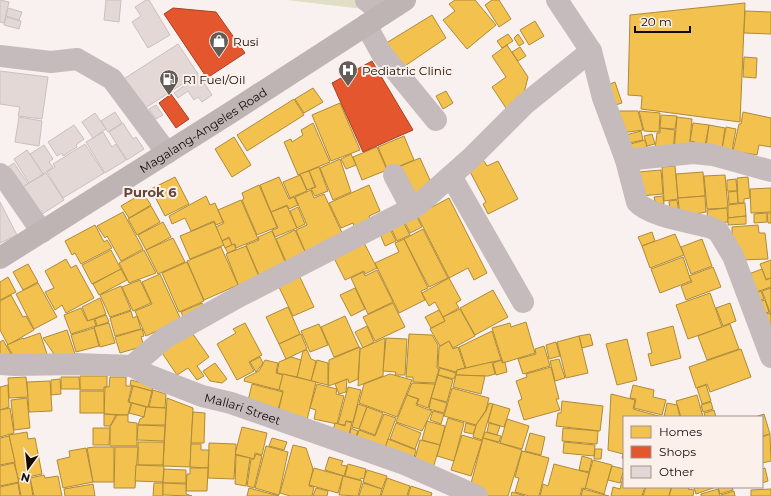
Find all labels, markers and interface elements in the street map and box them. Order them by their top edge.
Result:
scale bar [635,8,690,34]
text: 20 m [641,14,672,29]
shop icon: Rusi [208,30,230,58]
place label: Rusi [233,34,259,49]
hospital icon: Pediatric Clinic [337,59,359,87]
place label: Pediatric Clinic [362,63,452,78]
fuel station icon: R1 Fuel/Oil [158,68,180,96]
place label: R1 Fuel/Oil [183,72,245,87]
street label: Magalang-Angeles Road [136,84,269,176]
district label: Purok 6 [124,184,177,200]
street label: Mallari Street [203,389,283,428]
legend [623,416,763,488]
text: Homes [659,424,702,439]
text: Shops [659,444,696,459]
north arrow [8,448,48,488]
text: Other [659,464,694,479]
text: N [19,470,32,486]

